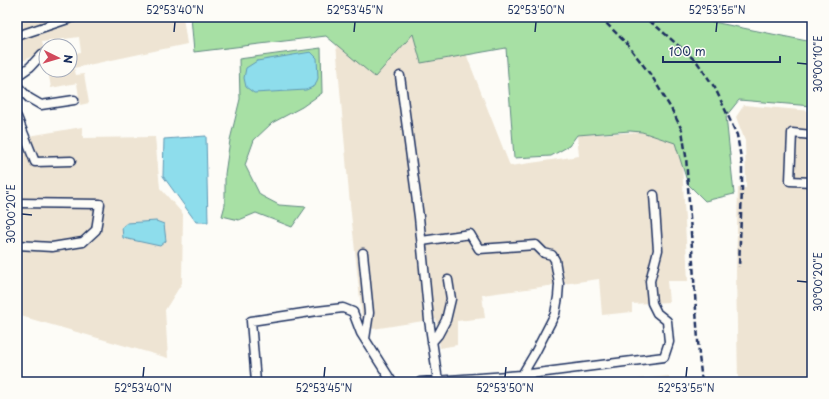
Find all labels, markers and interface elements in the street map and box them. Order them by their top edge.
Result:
text: 52°53'40"N [146,2,204,17]
text: 52°53'45"N [327,2,384,17]
text: 52°53'50"N [507,2,565,17]
text: 52°53'55"N [689,2,746,17]
text: 30°00'10"E [810,36,825,93]
north arrow [38,38,78,78]
scale bar [663,38,780,64]
text: 100 m [669,42,706,60]
text: N [60,54,77,64]
text: 30°00'20"E [3,184,18,244]
text: 30°00'20"E [810,252,825,312]
text: 52°53'40"N [114,380,172,395]
text: 52°53'45"N [296,380,353,395]
text: 52°53'50"N [476,380,534,395]
text: 52°53'55"N [658,380,715,395]

